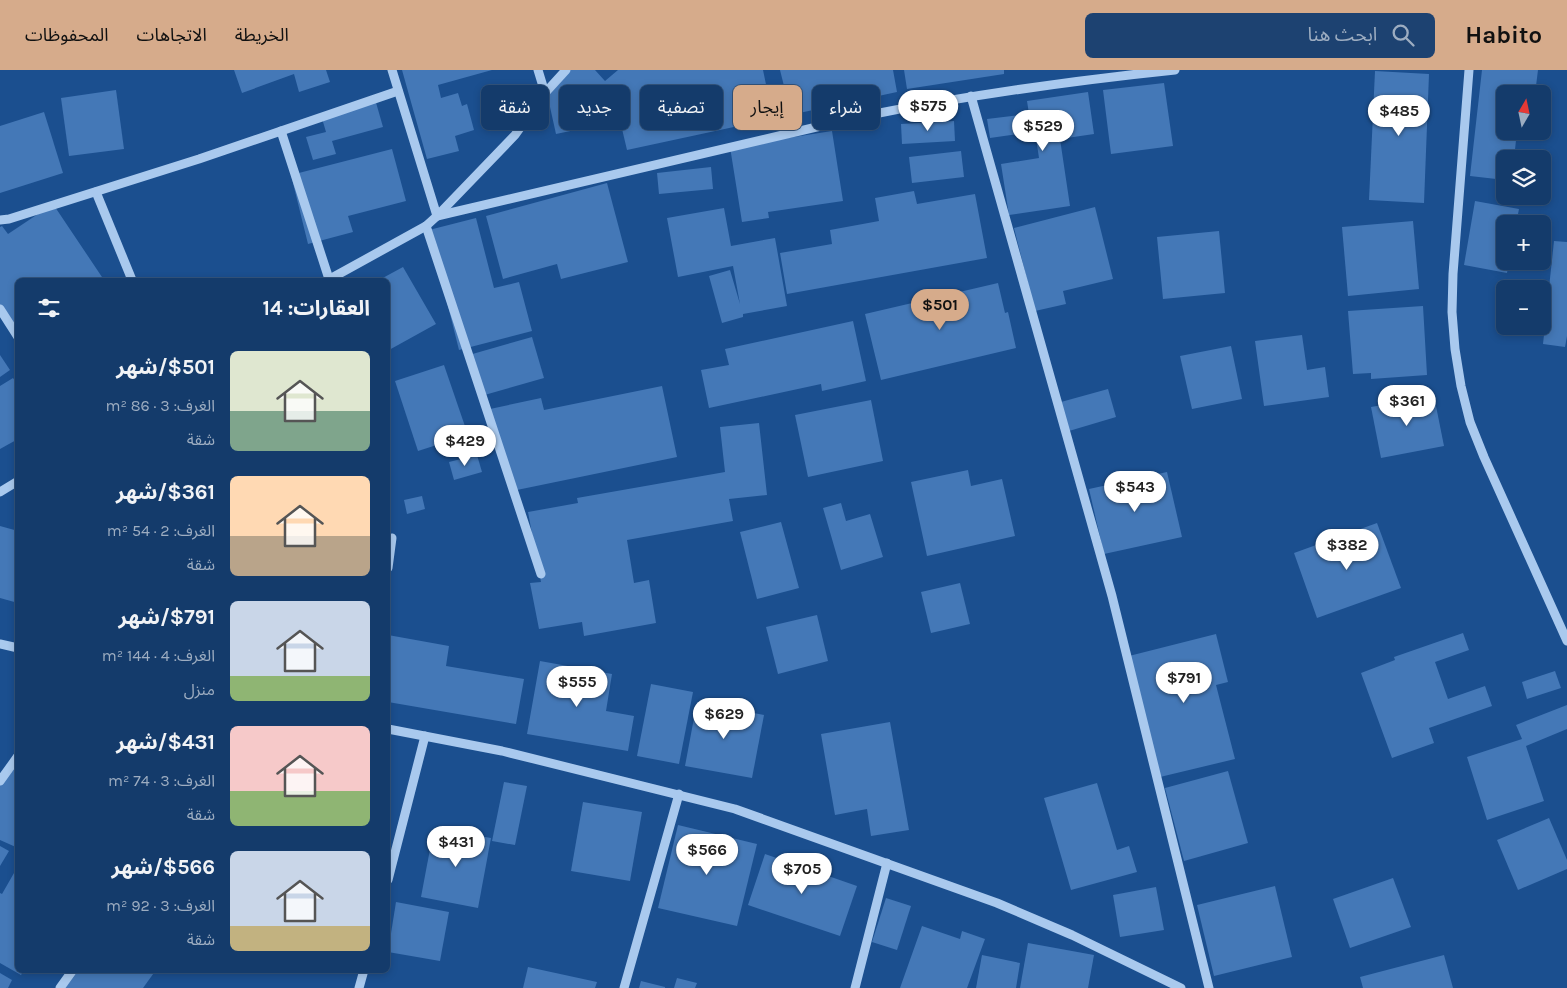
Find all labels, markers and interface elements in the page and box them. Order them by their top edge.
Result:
search box [1085,13,1435,58]
icon: search [1389,21,1417,49]
text: Habito [1465,21,1542,49]
text: المحفوظات [25,24,109,46]
text: الاتجاهات [137,24,207,46]
text: الخريطة [235,24,289,46]
text: ابحث هنا [1307,24,1377,46]
chip: شقة [481,85,549,130]
chip: جديد [559,85,630,130]
chip: تصفية [640,85,723,130]
chip: إيجار [733,85,802,130]
chip: شراء [812,85,880,130]
north arrow [1496,85,1551,140]
map controls [1496,85,1551,335]
pin: $575 [898,90,958,132]
pin: $485 [1369,94,1429,137]
text: $575 [909,96,947,115]
text: $485 [1379,101,1419,120]
pin: $529 [1013,109,1073,152]
text: $529 [1023,116,1063,135]
button: layers [1496,150,1551,205]
button: + [1496,215,1551,270]
button: − [1496,280,1551,335]
pin: $501 [910,288,970,331]
icon: filters [35,294,63,322]
text: $501 [922,295,958,314]
text: العقارات: 14 [262,296,370,320]
text: $501/شهر [116,355,215,379]
icon: home [270,371,330,431]
pin: $361 [1377,384,1437,427]
text: $361 [1389,391,1425,410]
text: الغرف: 3 · 86 m² [105,396,215,415]
pin: $429 [435,424,495,467]
text: شقة [187,430,215,449]
text: $429 [445,431,485,450]
pin: $543 [1105,470,1165,513]
text: $543 [1115,477,1155,496]
text: $361/شهر [116,480,215,504]
icon: home [270,496,330,556]
text: الغرف: 2 · 54 m² [107,521,215,540]
pin: $382 [1317,528,1377,571]
text: $382 [1327,535,1368,554]
text: شقة [187,555,215,574]
text: $791/شهر [118,605,215,629]
icon: home [270,621,330,681]
text: الغرف: 4 · 144 m² [102,646,215,665]
pin: $791 [1154,662,1214,704]
pin: $555 [547,666,607,708]
text: $791 [1167,668,1201,687]
text: $555 [558,672,596,691]
text: منزل [184,680,215,699]
pin: $629 [694,698,754,740]
text: $629 [704,704,744,723]
text: $431/شهر [116,730,215,754]
icon: home [270,746,330,806]
text: الغرف: 3 · 74 m² [108,771,215,790]
text: شقة [187,805,215,824]
pin: $431 [426,826,486,868]
text: $431 [438,832,474,851]
pin: $566 [677,834,737,876]
text: $566 [687,840,727,859]
pin: $705 [772,852,832,895]
text: $566/شهر [112,855,215,879]
text: $705 [783,859,821,878]
icon: home [270,871,330,931]
text: الغرف: 3 · 92 m² [106,896,215,915]
text: شقة [187,930,215,949]

